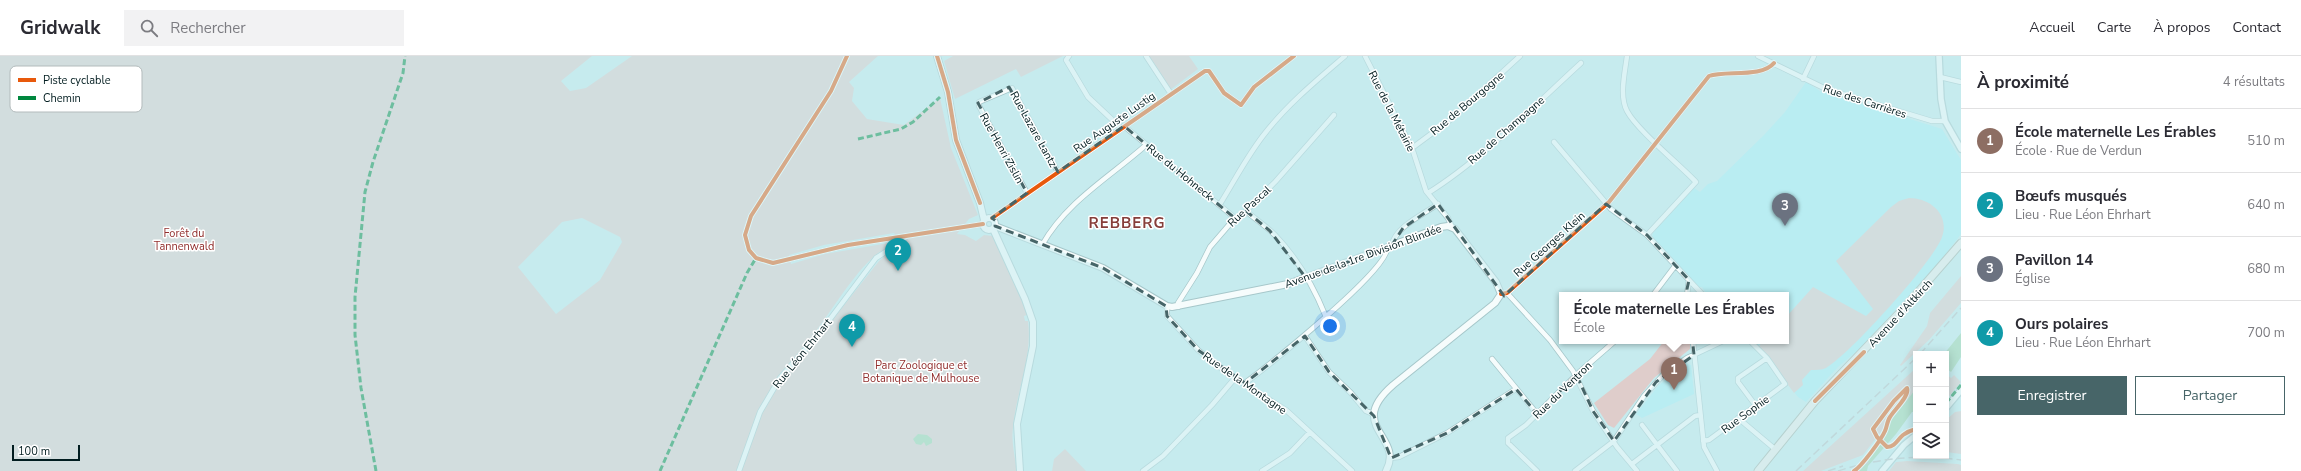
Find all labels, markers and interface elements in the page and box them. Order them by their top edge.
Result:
search box [124,10,404,46]
text: Gridwalk [20,15,100,41]
icon: search [138,17,160,39]
text: Rechercher [170,18,246,38]
text: Accueil [2029,18,2075,37]
text: Carte [2097,18,2131,37]
text: À propos [2153,18,2211,37]
text: Contact [2233,18,2281,37]
legend [10,66,142,112]
street label: Rue de la Métairie [1365,68,1419,154]
street label: Rue de Bourgogne [1427,68,1507,139]
text: À proximité [1977,71,2069,94]
text: Piste cyclable [43,73,111,88]
text: 4 résultats [2223,73,2285,91]
street label: Rue des Carrières [1821,81,1909,122]
street label: Rue Auguste Lustig [1070,88,1158,156]
street label: Rue Lazare Lantz [1007,89,1061,170]
text: Chemin [43,91,81,106]
street label: Rue de Champagne [1465,93,1548,168]
street label: Rue Henri Zislin [976,110,1027,186]
text: École maternelle Les Érables [2015,122,2216,142]
text: 1 [1986,132,1994,150]
text: 510 m [2247,132,2285,150]
street label: Rue du Hohneck [1143,141,1216,204]
text: École · Rue de Verdun [2015,142,2142,160]
street label: Rue Pascal [1224,182,1275,230]
text: Bœufs musqués [2015,186,2127,206]
pin: 3 [1772,193,1798,226]
text: 2 [1986,196,1994,214]
text: 640 m [2247,196,2285,214]
text: Lieu · Rue Léon Ehrhart [2015,206,2150,224]
street label: Rue Georges Klein [1510,208,1588,280]
district label: REBBERG [1088,213,1166,233]
street label: Avenue de la 1re Division Blindée [1283,221,1444,292]
park label: Forêt du Tannenwald [154,226,214,254]
pin: 2 [885,238,911,271]
text: Pavillon 14 [2015,250,2093,270]
text: 3 [1986,260,1994,278]
text: 680 m [2247,260,2285,278]
text: Église [2015,270,2050,288]
street label: Avenue d'Altkirch [1865,276,1936,350]
popup [1559,292,1789,344]
text: École maternelle Les Érables [1574,299,1775,319]
pin: 4 [839,314,865,347]
text: Ours polaires [2015,314,2108,334]
street label: Rue Léon Ehrhart [770,315,835,391]
your location [1320,316,1340,336]
text: École [1574,319,1605,337]
text: 4 [1986,324,1994,342]
text: 700 m [2247,324,2285,342]
text: Lieu · Rue Léon Ehrhart [2015,334,2150,352]
street label: Rue de la Montagne [1200,349,1290,418]
map controls [1913,351,1949,459]
button: + [1913,351,1949,387]
pin: 1 [1661,357,1687,390]
park label: Parc Zoologique et Botanique de Mulhouse [863,358,980,386]
street label: Rue du Ventron [1530,358,1595,422]
button: Enregistrer [1977,376,2127,415]
button: Partager [2135,376,2285,415]
button: − [1913,387,1949,423]
street label: Rue Sophie [1718,392,1773,437]
button: layers [1913,423,1949,459]
scale bar [12,443,80,462]
text: 100 m [18,444,50,459]

